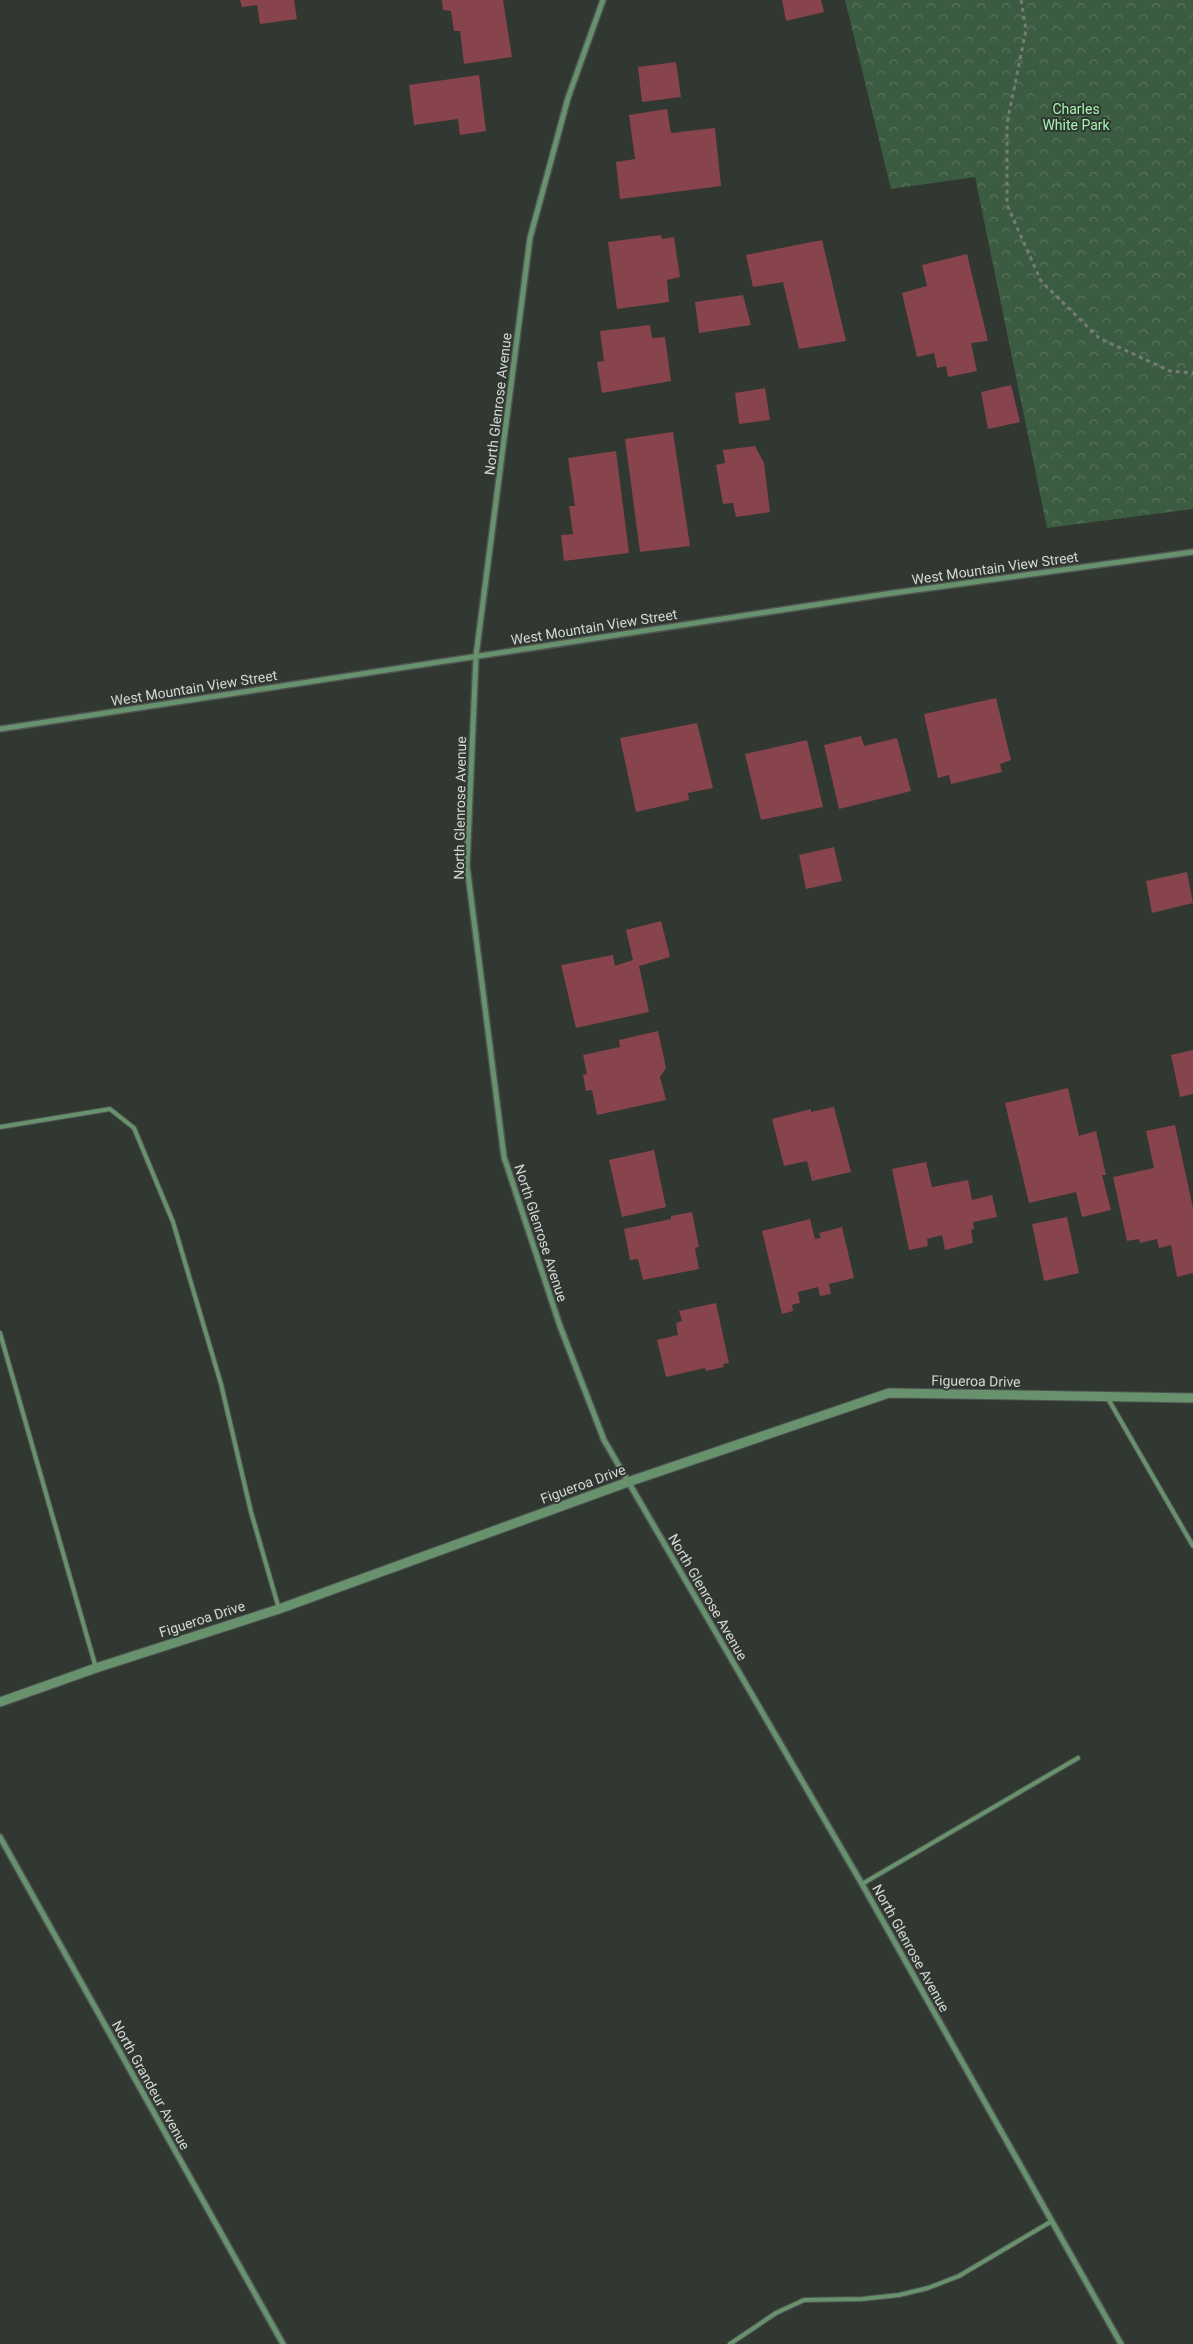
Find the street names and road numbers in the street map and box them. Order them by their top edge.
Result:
street label: North Glenrose Avenue [481,332,515,476]
street label: West Mountain View Street [911,548,1080,588]
street label: West Mountain View Street [510,606,679,648]
street label: West Mountain View Street [110,667,279,709]
street label: North Glenrose Avenue [451,736,469,880]
street label: North Glenrose Avenue [511,1162,571,1304]
street label: Figueroa Drive [931,1372,1021,1390]
street label: Figueroa Drive [538,1461,628,1507]
street label: North Glenrose Avenue [665,1531,751,1663]
street label: Figueroa Drive [157,1598,247,1640]
street label: North Glenrose Avenue [869,1881,953,2015]
street label: North Grandeur Avenue [109,2018,193,2152]

